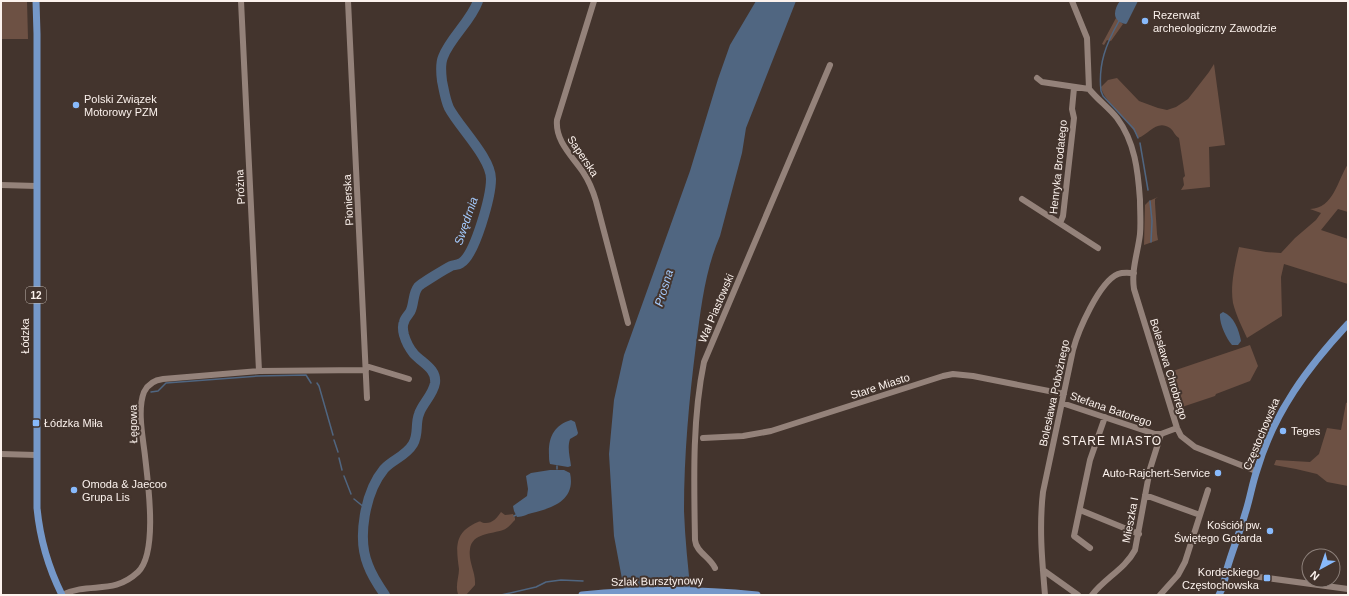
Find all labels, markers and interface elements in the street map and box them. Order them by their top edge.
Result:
place label: Rezerwat archeologiczny Zawodzie [1153,9,1277,34]
marker: Rezerwat archeologiczny Zawodzie [1140,16,1150,26]
place label: Polski Związek Motorowy PZM [84,93,158,118]
marker: Polski Związek Motorowy PZM [71,100,81,110]
street label: Henryka Brodatego [1047,119,1069,215]
street label: Saperska [565,133,601,179]
street label: Próżna [233,168,247,205]
street label: Pionierska [341,173,355,226]
water label: Swędrnia [451,195,481,247]
water label: Prosna [652,267,676,308]
street label: Wał Piastowski [696,272,736,344]
road number: 12 [26,287,46,303]
street label: Łódzka [19,317,31,354]
street label: Bolesława Chrobrego [1148,317,1190,421]
street label: Bolesława Pobożnego [1037,339,1071,447]
street label: Stare Miasto [849,371,911,401]
street label: Stefana Batorego [1069,389,1153,429]
street label: Częstochowska [1240,395,1282,472]
street label: Łęgowa [127,404,139,443]
place label: Łódzka Miła [44,417,104,429]
marker: Łódzka Miła [31,418,41,428]
place label: Teges [1291,425,1321,437]
marker: Teges [1278,426,1288,436]
district label: STARE MIASTO [1062,434,1162,448]
place label: Auto-Rajchert-Service [1102,467,1210,479]
marker: Auto-Rajchert-Service [1213,468,1223,478]
place label: Omoda & Jaecoo Grupa Lis [82,478,167,503]
marker: Omoda & Jaecoo Grupa Lis [69,485,79,495]
street label: Mieszka I [1120,496,1140,544]
place label: Kościół pw. Świętego Gotarda [1174,519,1263,544]
marker: Kościół pw. Świętego Gotarda [1265,526,1275,536]
north arrow [1301,548,1341,588]
place label: Kordeckiego Częstochowska [1182,566,1260,591]
text: N [1308,568,1321,583]
marker: Kordeckiego Częstochowska [1262,573,1272,583]
street label: Szlak Bursztynowy [611,574,704,588]

